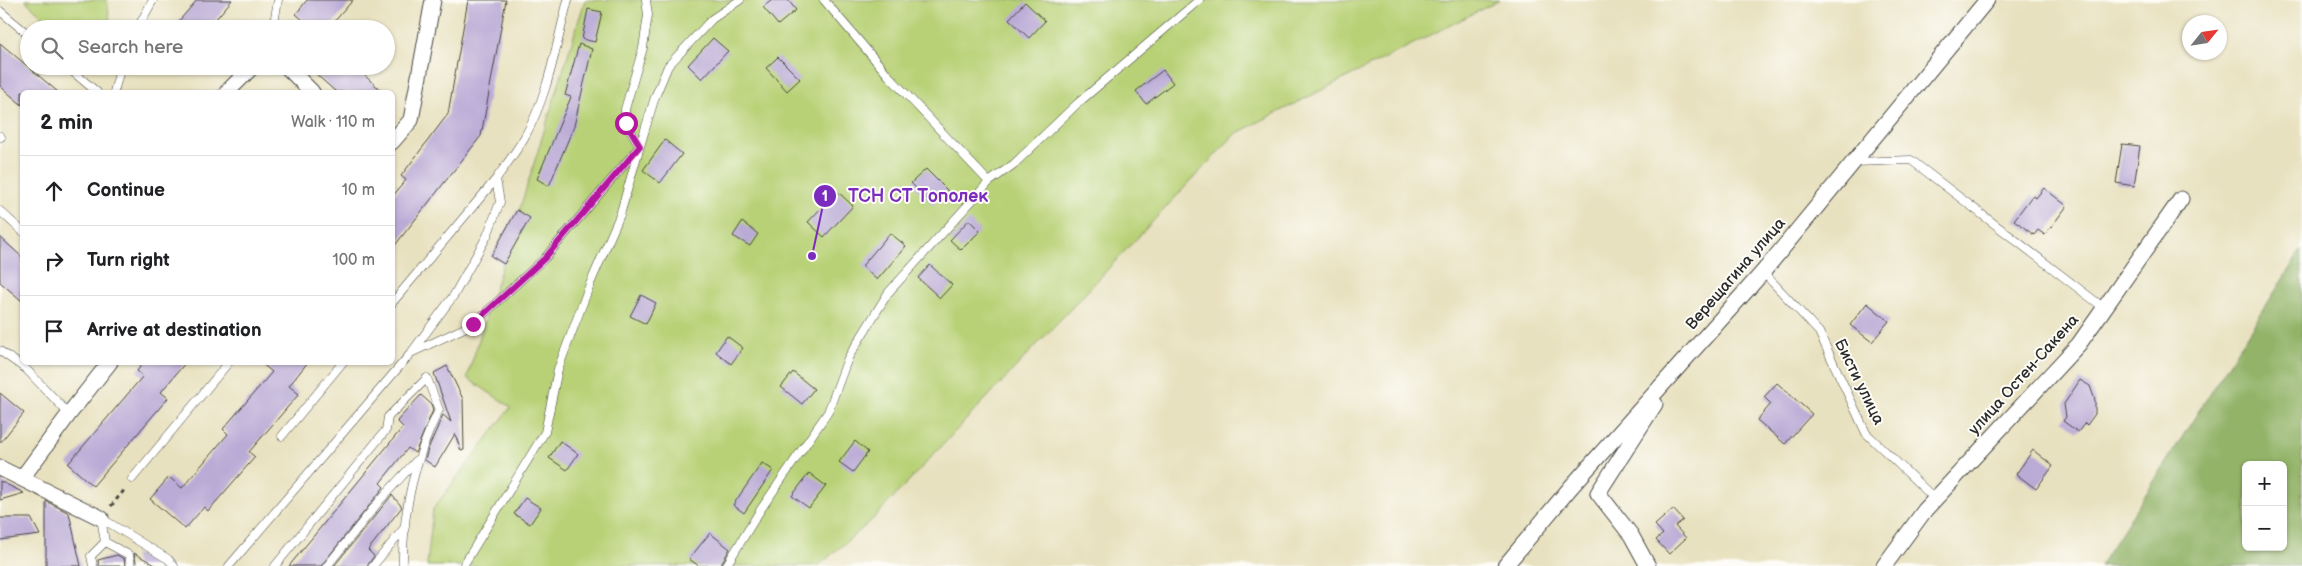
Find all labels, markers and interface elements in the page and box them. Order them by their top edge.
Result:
north arrow [2182,15,2227,60]
search box [20,20,395,75]
icon: search [38,34,66,62]
text: Search here [78,36,183,59]
text: 2 min [40,110,93,135]
route start [615,112,638,135]
text: Walk · 110 m [291,113,375,132]
icon: ahead [40,177,68,205]
text: Continue [87,179,165,202]
callout: ТСН СТ Тополек [813,180,998,213]
text: 10 m [342,181,375,200]
text: ТСН СТ Тополек [848,186,988,207]
text: 1 [822,187,828,206]
street label: Верещагина улица [1682,214,1790,334]
icon: right [40,247,68,275]
text: Turn right [87,249,170,272]
text: 100 m [332,251,375,270]
street label: улица Остен-Сакена [1965,310,2083,439]
route end [462,313,485,336]
icon: arrive [40,317,68,345]
text: Arrive at destination [87,319,262,342]
street label: Бисти улица [1830,336,1888,428]
map controls [2242,461,2287,551]
button: + [2242,461,2287,506]
button: − [2242,506,2287,551]

